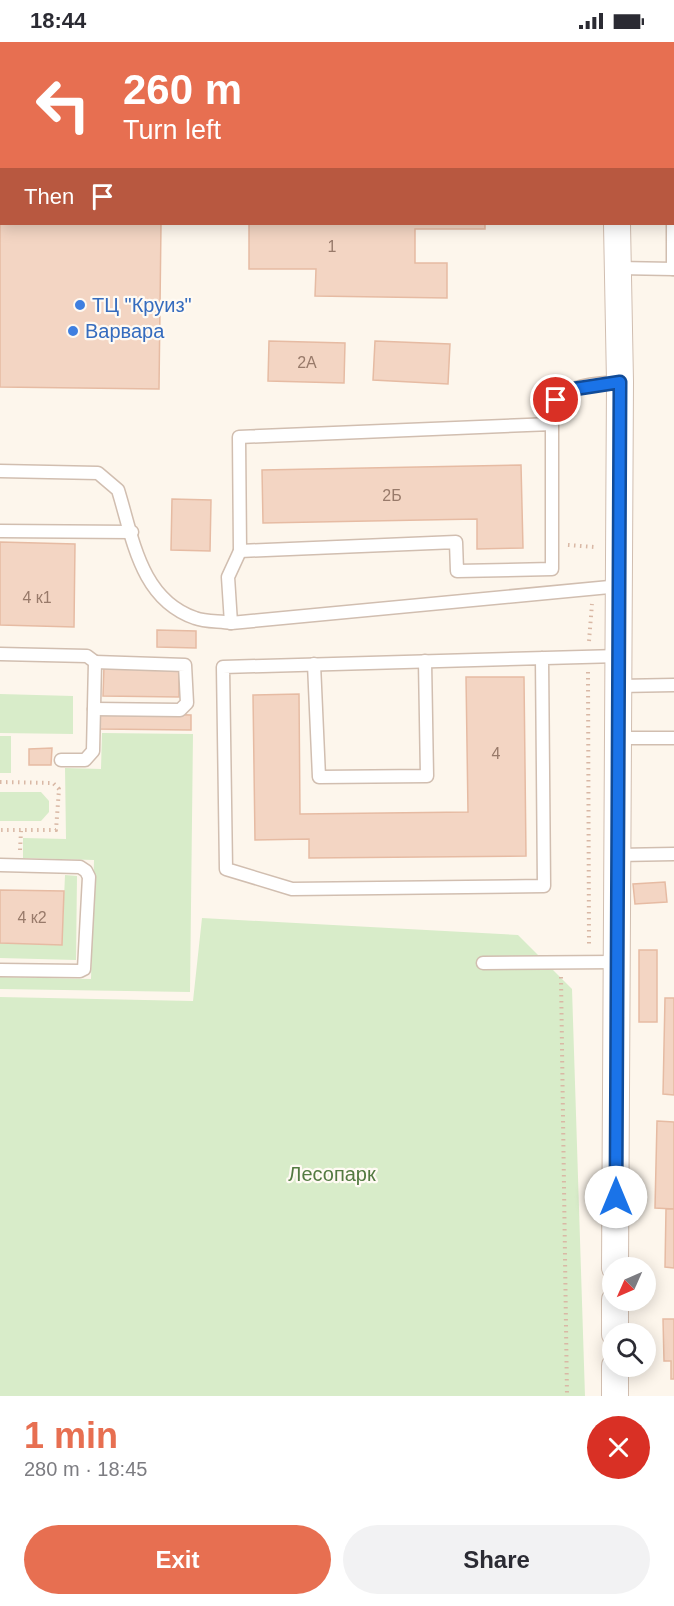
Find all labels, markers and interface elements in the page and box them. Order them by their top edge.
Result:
text: 18:44 [30,8,86,33]
icon: left [24,66,102,144]
text: 260 m [123,66,242,113]
text: Turn left [123,115,221,145]
icon: arrive [86,180,119,213]
text: Then [24,184,74,209]
house number: 1 [328,238,337,255]
place label: ТЦ "Круиз" [92,294,192,316]
marker: ТЦ "Круиз" [73,298,87,312]
place label: Варвара [85,320,165,342]
marker: Варвара [66,324,80,338]
house number: 2А [297,354,317,371]
pin [530,374,581,425]
icon: arrive [539,383,572,416]
house number: 2Б [382,487,402,504]
house number: 4 к1 [22,589,52,606]
house number: 4 [492,745,501,762]
house number: 4 к2 [17,909,47,926]
park label: Лесопарк [288,1163,376,1185]
position arrow [584,1165,648,1229]
north arrow [602,1257,656,1311]
map controls [602,1257,656,1377]
button: search [602,1323,656,1377]
text: 1 min [24,1415,118,1456]
button: close [587,1416,650,1479]
text: 280 m · 18:45 [24,1458,147,1480]
button: Exit [24,1525,331,1594]
button: Share [343,1525,650,1594]

